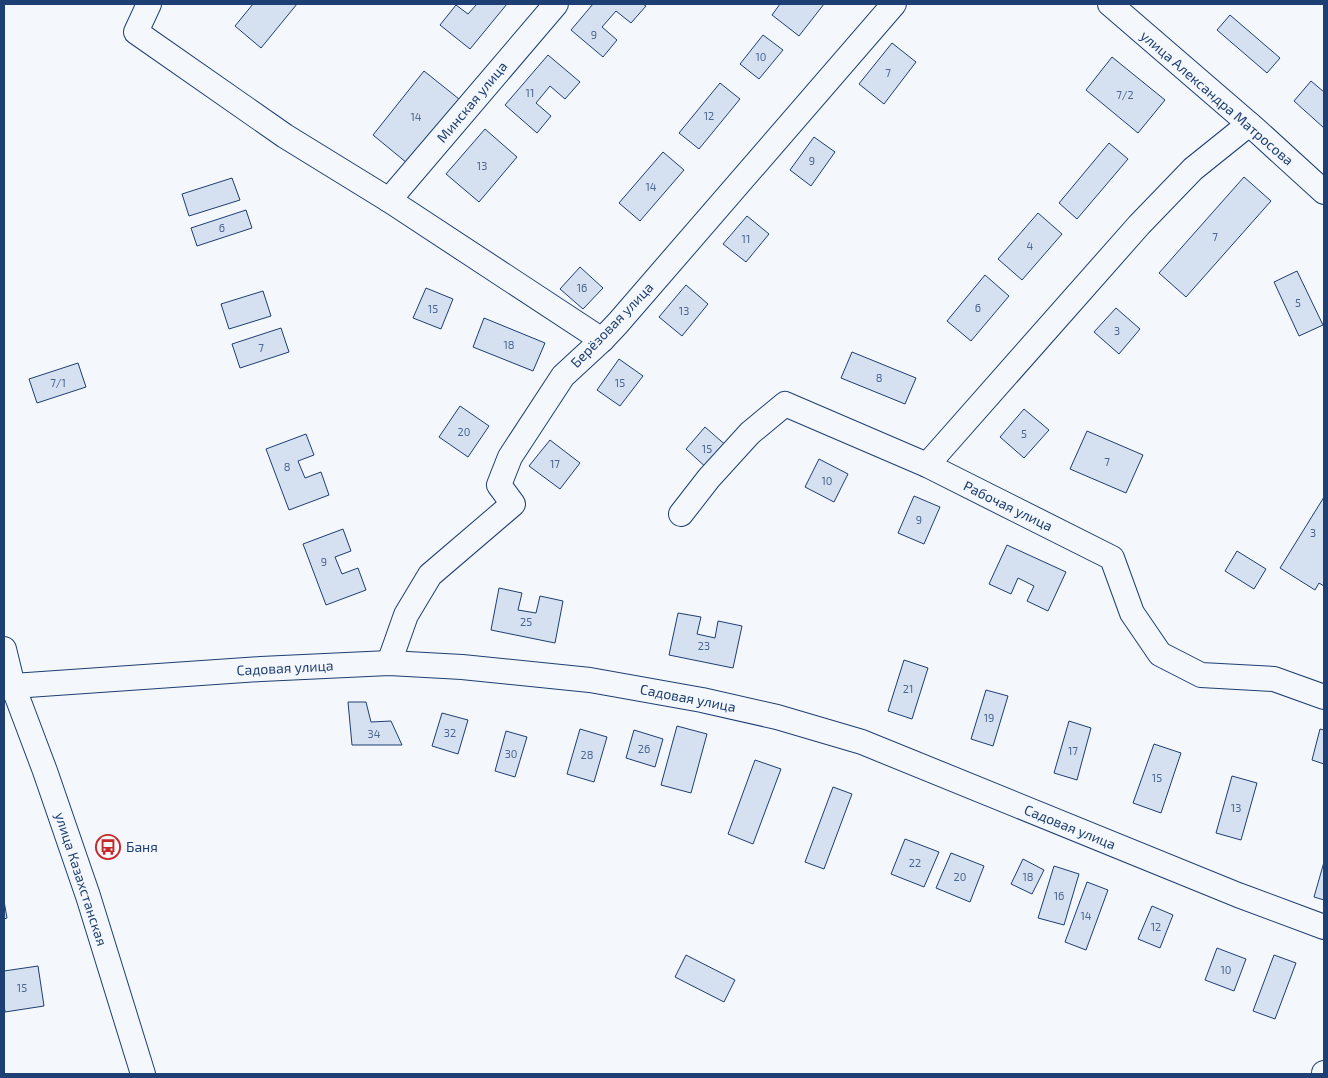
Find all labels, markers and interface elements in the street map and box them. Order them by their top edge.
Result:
street label: улица Александра Матросова [1137,27,1297,169]
house number: 9 [591,28,597,41]
house number: 10 [755,50,767,63]
street label: Минская улица [433,58,510,146]
house number: 7 [885,66,891,79]
house number: 11 [526,86,534,99]
house number: 7/2 [1116,88,1134,101]
house number: 12 [704,109,714,122]
house number: 14 [410,110,422,123]
house number: 9 [809,154,815,167]
house number: 13 [477,159,487,172]
house number: 14 [645,180,657,193]
house number: 6 [219,221,225,234]
house number: 7 [1212,230,1218,243]
house number: 11 [742,232,750,245]
house number: 4 [1027,239,1034,252]
street label: Берёзовая улица [567,278,657,371]
house number: 16 [577,281,587,294]
house number: 5 [1295,296,1301,309]
house number: 6 [975,301,981,314]
house number: 15 [428,302,438,315]
house number: 13 [679,304,689,317]
house number: 3 [1114,324,1120,337]
house number: 18 [503,338,515,351]
house number: 7 [258,341,264,354]
house number: 8 [876,371,882,384]
house number: 7/1 [50,376,66,389]
house number: 15 [615,376,625,389]
house number: 20 [458,425,470,438]
house number: 5 [1021,427,1027,440]
house number: 15 [702,442,712,455]
house number: 7 [1104,455,1110,468]
house number: 17 [550,457,560,470]
house number: 8 [284,460,290,473]
house number: 10 [821,474,833,487]
street label: Рабочая улица [961,477,1056,534]
house number: 9 [916,513,922,526]
house number: 3 [1310,526,1316,539]
house number: 9 [321,555,327,568]
house number: 25 [520,615,532,628]
house number: 23 [698,639,710,652]
street label: Садовая улица [236,656,334,679]
street label: Садовая улица [639,680,737,715]
house number: 21 [903,682,913,695]
house number: 19 [984,711,994,724]
house number: 32 [444,726,456,739]
house number: 34 [368,727,381,740]
house number: 26 [638,742,650,755]
house number: 17 [1068,744,1078,757]
house number: 30 [505,747,517,760]
house number: 28 [581,748,593,761]
house number: 15 [1152,771,1162,784]
street label: Садовая улица [1022,800,1118,853]
house number: 13 [1231,801,1241,814]
street label: улица Казахстанская [52,810,111,948]
bus stop icon: Баня [95,834,121,860]
place label: Баня [126,838,158,855]
house number: 22 [909,856,921,869]
house number: 20 [954,870,966,883]
house number: 18 [1022,870,1034,883]
house number: 16 [1054,889,1064,902]
house number: 14 [1080,909,1092,922]
house number: 12 [1151,920,1161,933]
house number: 10 [1220,963,1232,976]
house number: 15 [17,981,27,994]

